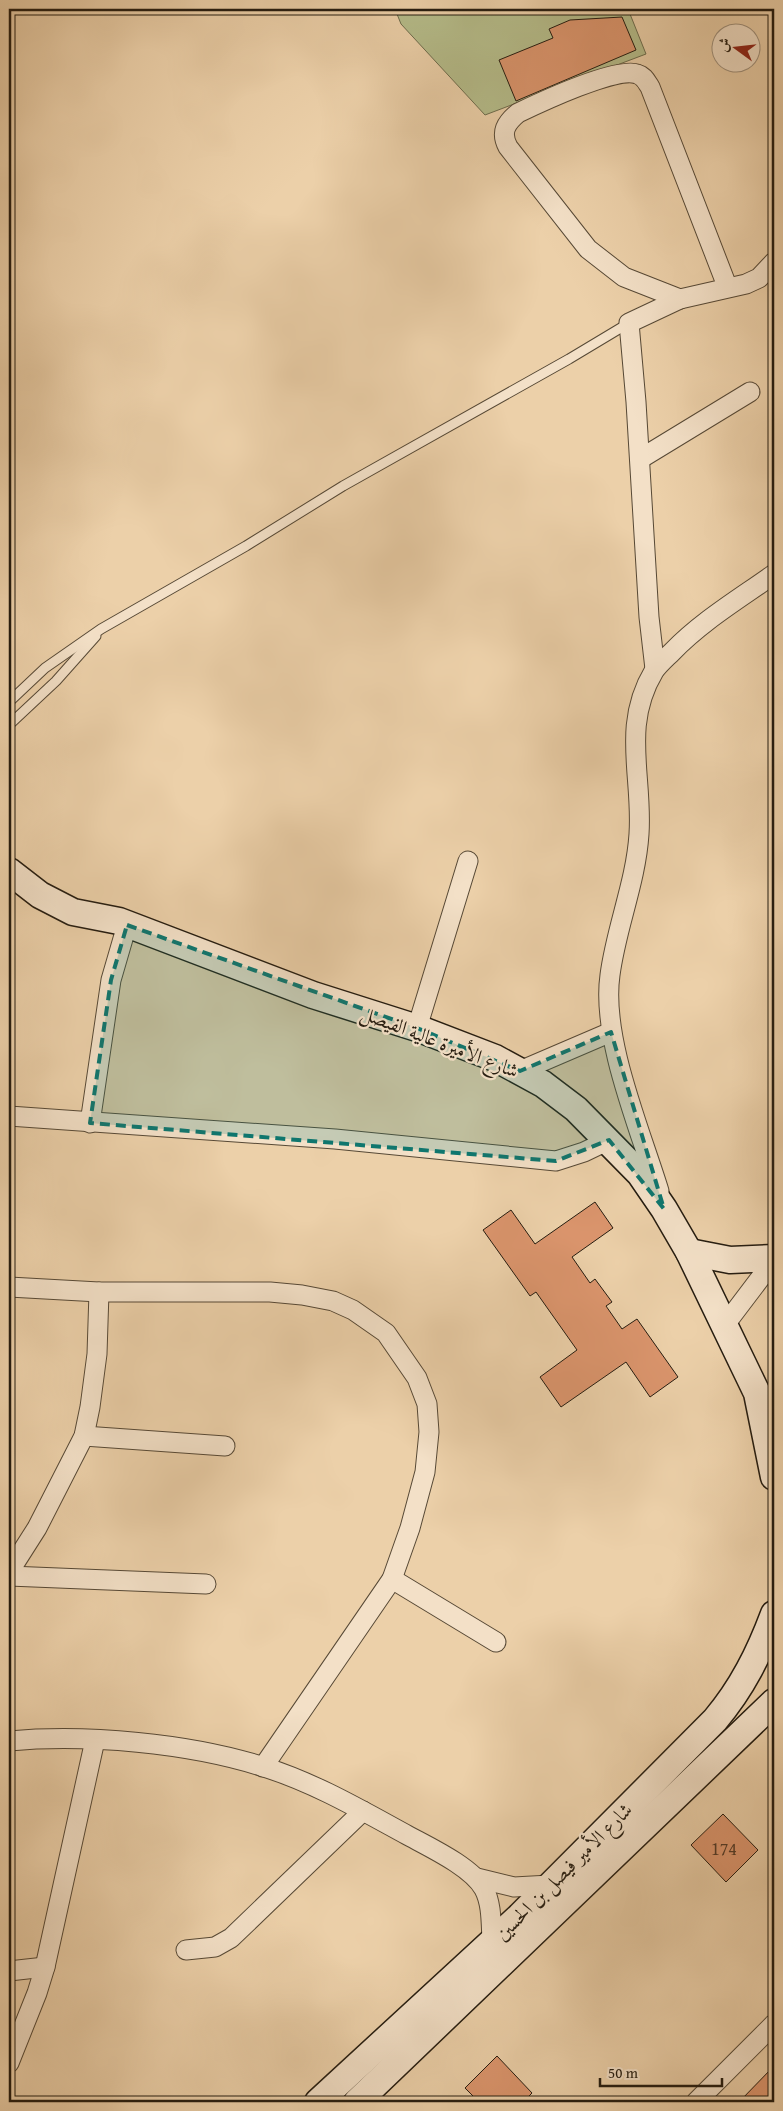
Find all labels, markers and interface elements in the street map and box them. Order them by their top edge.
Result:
north arrow [710,22,760,72]
text: ش [712,35,735,54]
street label: شارع الأميرة عالية الفيصل [355,998,523,1088]
street label: شارع الأمير فيصل بن الحسين [487,1795,641,1949]
house number: 174 [711,1835,737,1862]
scale bar [600,2056,723,2088]
text: 50 m [608,2062,639,2083]

